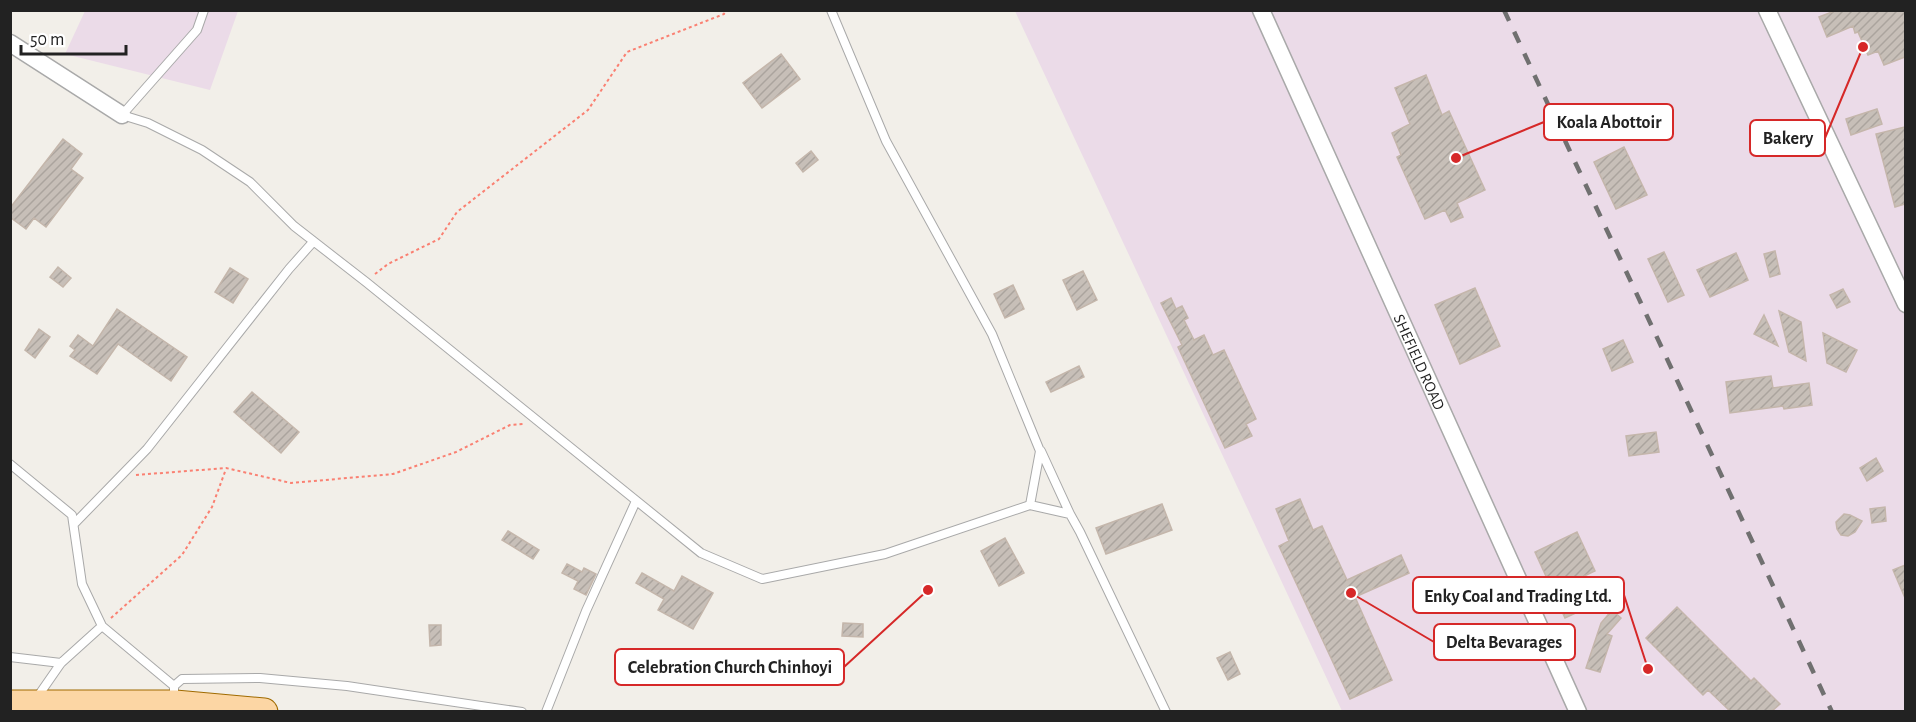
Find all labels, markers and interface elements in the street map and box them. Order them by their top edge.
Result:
scale bar [21,18,126,56]
text: 50 m [30,31,64,49]
callout: Koala Abottoir [1544,104,1673,140]
text: Koala Abottoir [1557,114,1662,132]
callout: Bakery [1750,120,1825,156]
text: Bakery [1763,130,1814,148]
street label: SHEFIELD ROAD [1390,312,1447,412]
callout: Enky Coal and Trading Ltd. [1413,577,1624,613]
text: Enky Coal and Trading Ltd. [1424,588,1612,606]
callout: Delta Bevarages [1434,624,1575,660]
text: Delta Bevarages [1446,634,1562,652]
callout: Celebration Church Chinhoyi [615,649,844,685]
text: Celebration Church Chinhoyi [628,659,832,677]

